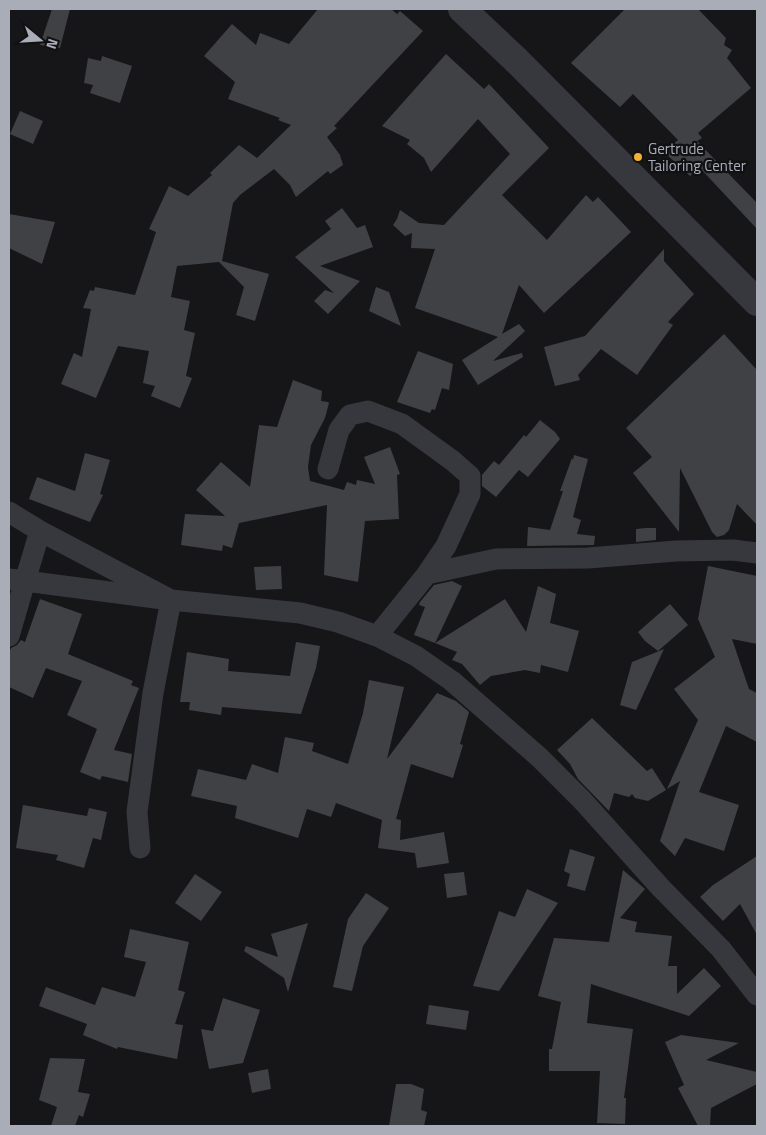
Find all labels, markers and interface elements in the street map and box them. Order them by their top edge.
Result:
north arrow [15,15,65,65]
text: N [41,36,64,52]
place label: Gertrude Tailoring Center [648,137,746,177]
marker: Gertrude Tailoring Center [632,151,644,163]

